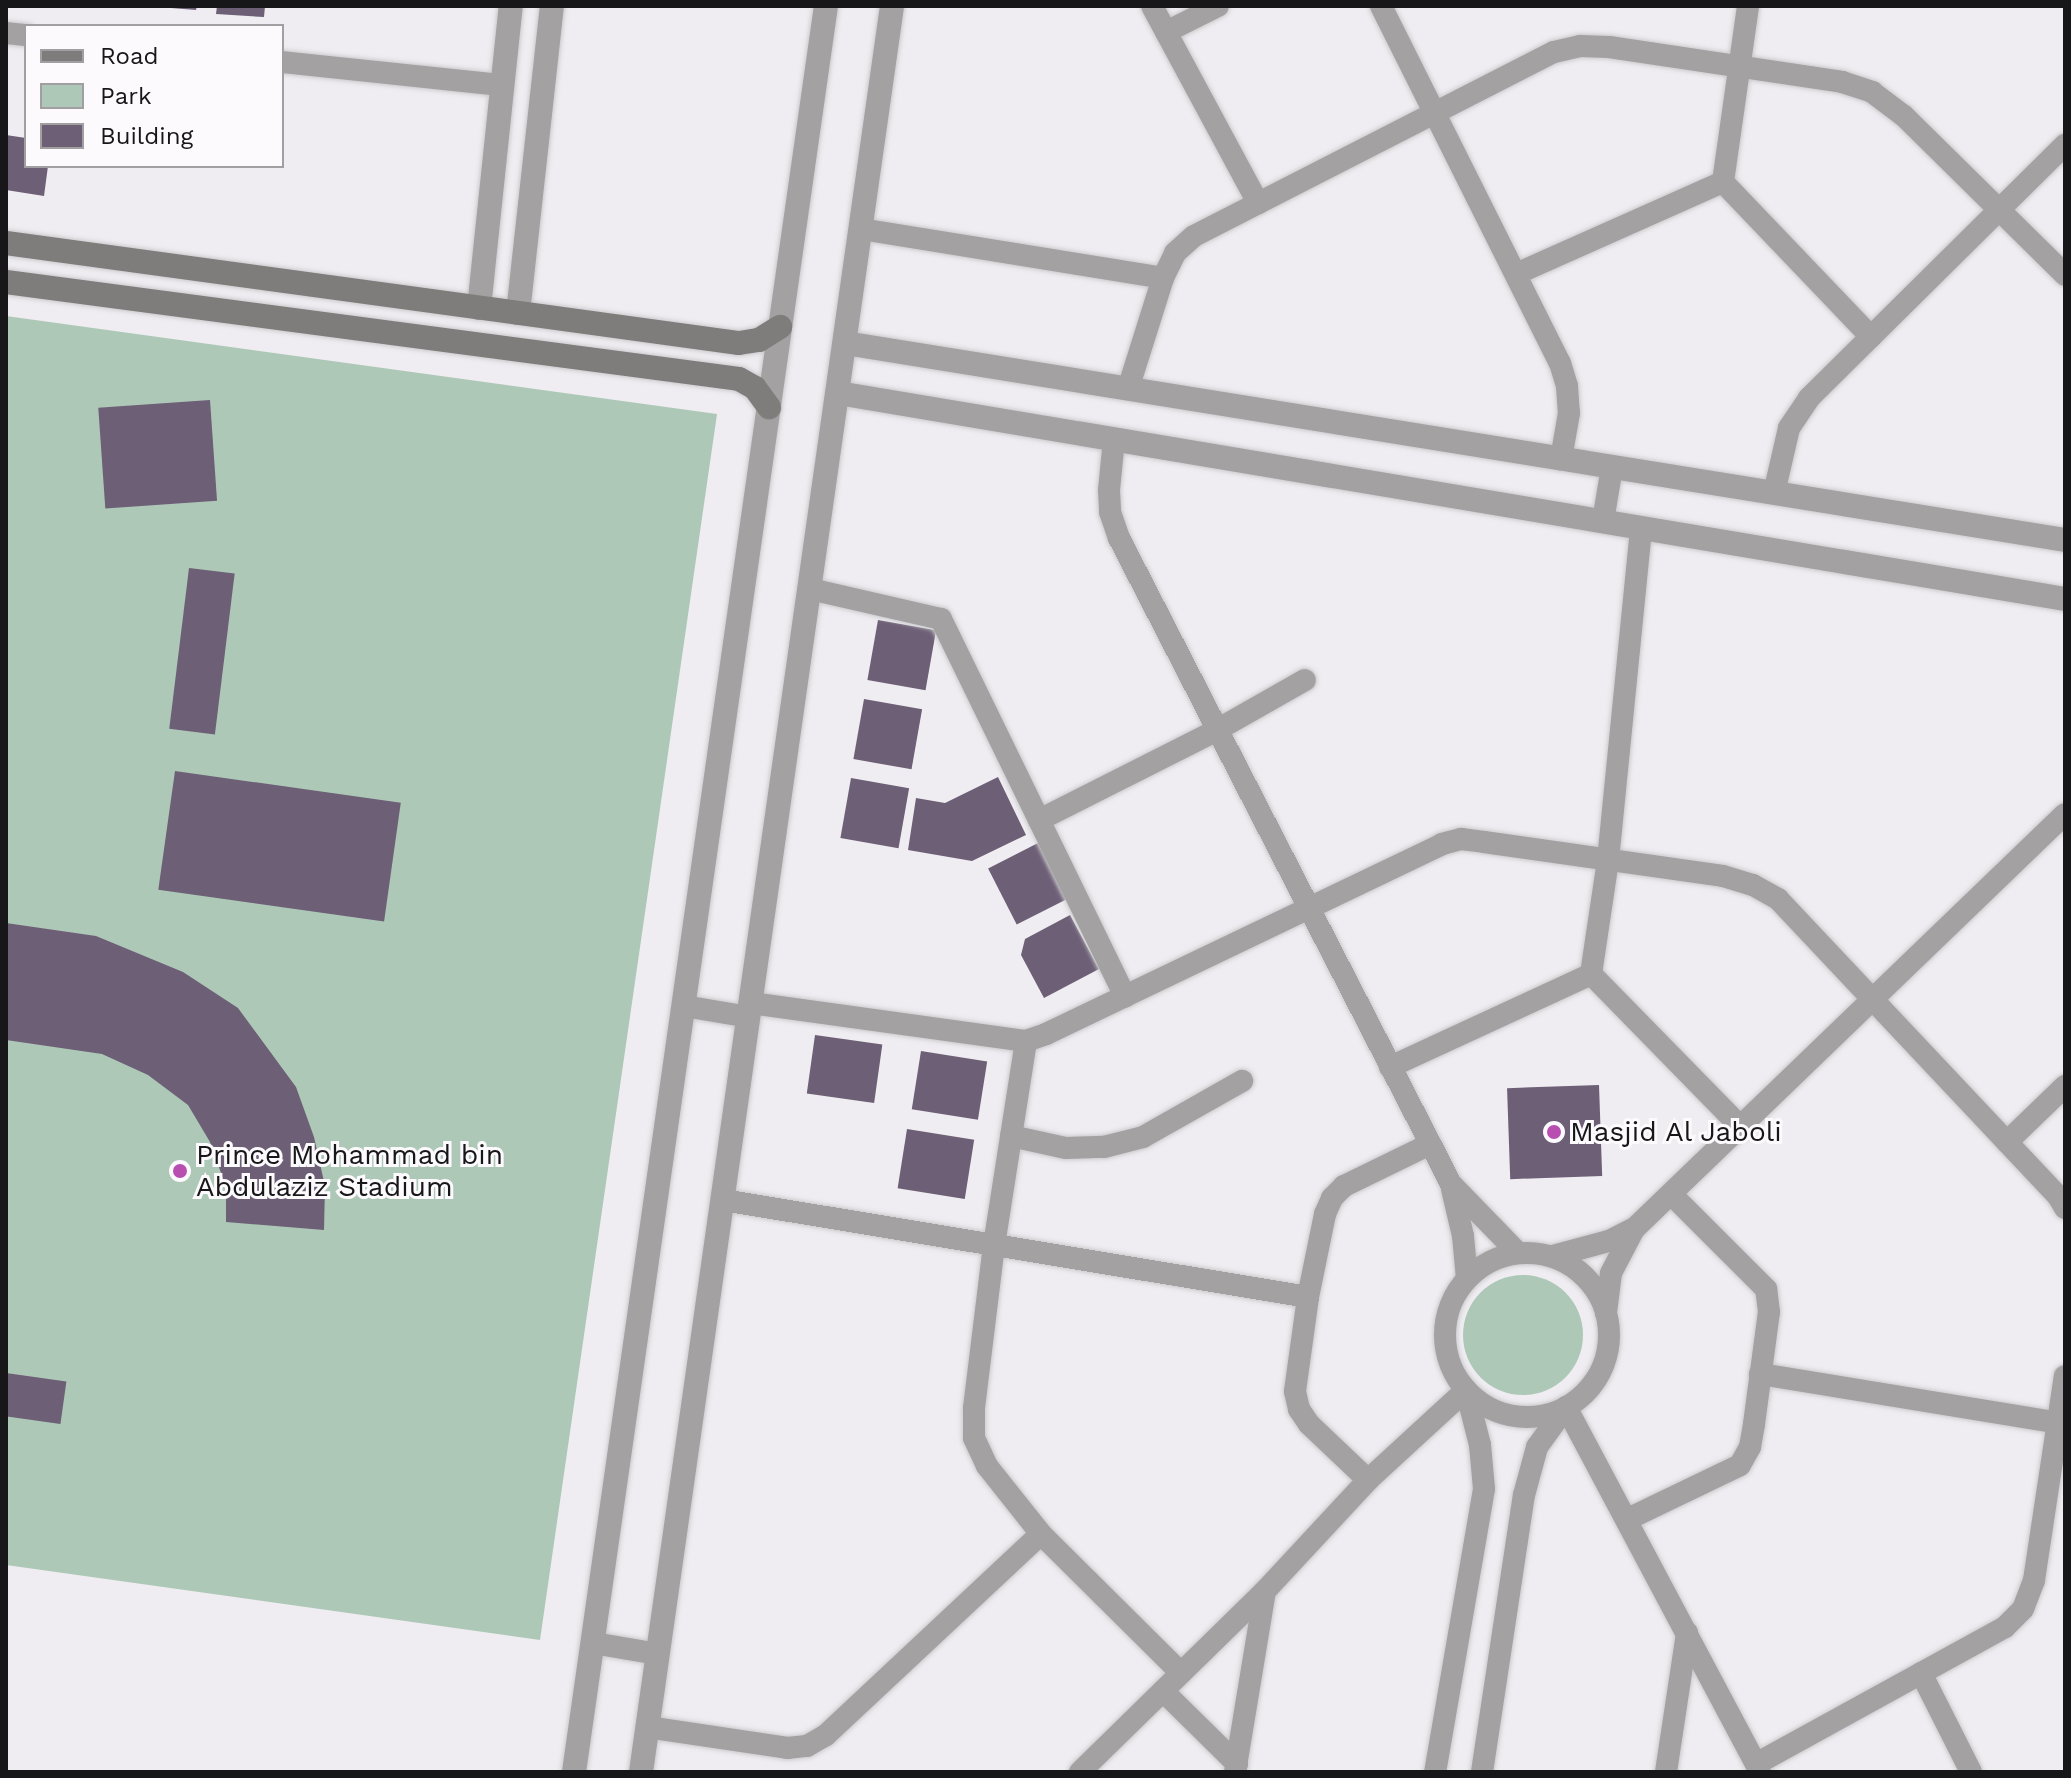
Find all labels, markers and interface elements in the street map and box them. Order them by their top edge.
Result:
legend [24,24,284,168]
text: Road [100,42,159,70]
text: Park [100,82,152,110]
text: Building [100,122,193,150]
place label: Masjid Al Jaboli [1570,1115,1785,1149]
marker: Masjid Al Jaboli [1545,1123,1563,1141]
place label: Prince Mohammad bin Abdulaziz Stadium [196,1138,503,1204]
marker: Prince Mohammad bin Abdulaziz Stadium [171,1162,189,1180]

